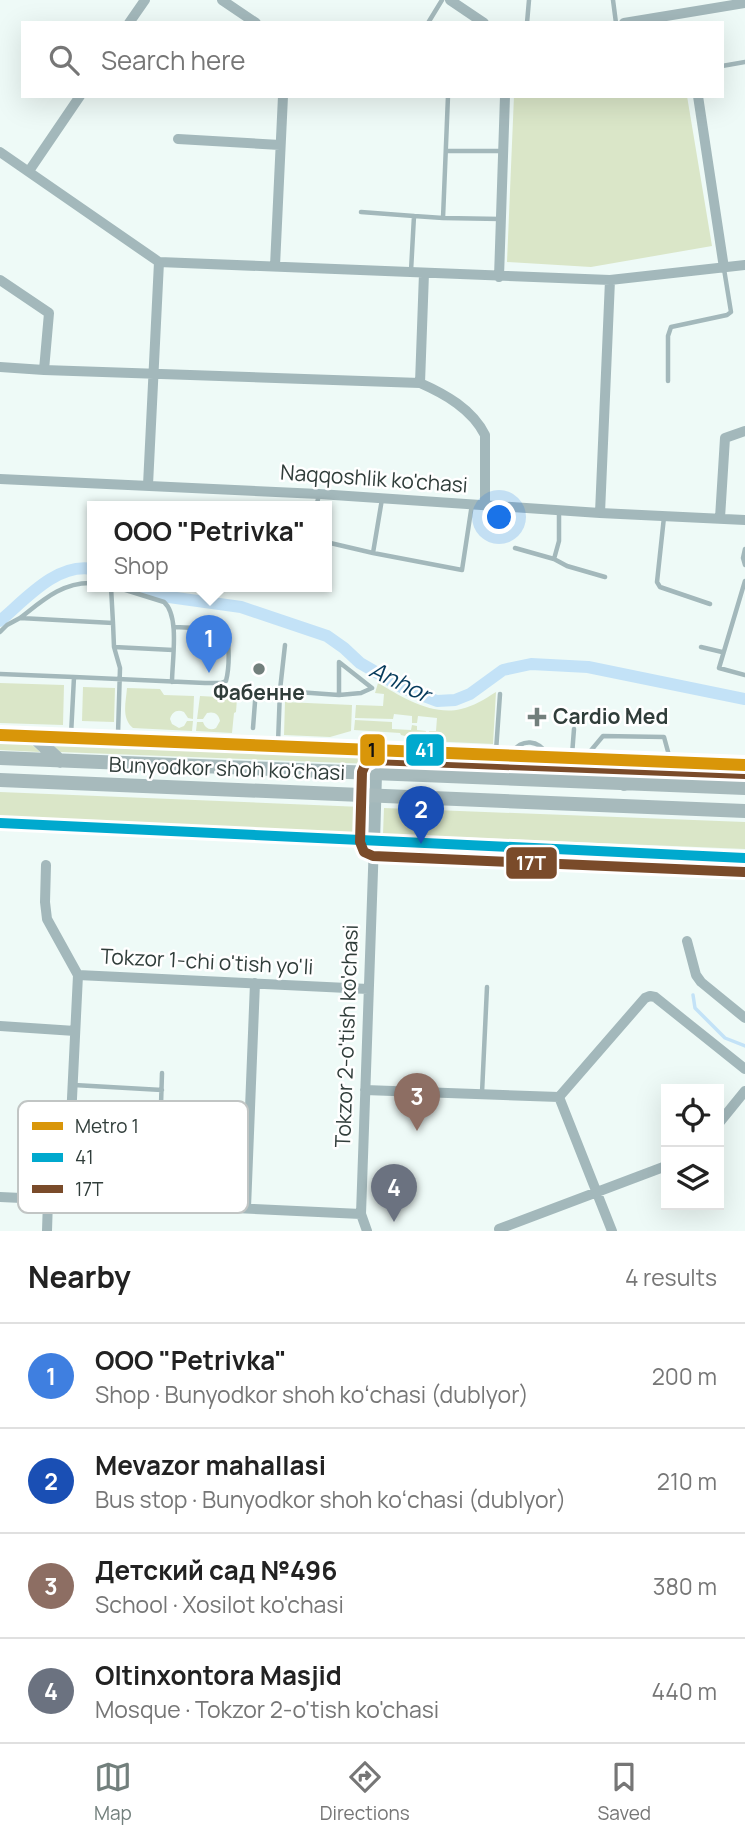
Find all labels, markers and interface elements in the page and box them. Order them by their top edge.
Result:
search box [21,21,724,98]
icon: search [45,41,83,79]
text: Search here [101,42,246,78]
street label: Naqqoshlik ko'chasi [279,457,469,499]
your location [482,500,516,534]
popup [87,501,332,592]
text: ООО "Petrivka" [114,513,305,549]
text: Shop [114,549,169,581]
pin: 1 [186,615,232,673]
water label: Anhor [365,653,439,711]
marker: Фабенне [251,661,267,677]
place label: Фабенне [213,678,305,706]
place label: Cardio Med [553,702,668,730]
marker: Cardio Med [527,707,547,727]
line badge: 1 [359,733,386,767]
line badge: 41 [405,733,445,767]
text: 1 [368,737,376,763]
text: 41 [415,737,435,763]
street label: Bunyodkor shoh ko'chasi [108,750,346,786]
pin: 2 [398,786,444,844]
line badge: 17T [505,846,558,880]
text: 17T [516,850,546,876]
street label: Tokzor 2-o'tish ko'chasi [328,924,364,1148]
street label: Tokzor 1-chi o'tish yo'li [100,941,314,981]
pin: 3 [394,1073,440,1131]
map controls [661,1084,724,1210]
button: locate [661,1084,724,1147]
legend [18,1101,248,1213]
text: Metro 1 [75,1113,139,1139]
text: 41 [75,1144,94,1170]
button: layers [661,1147,724,1210]
pin: 4 [371,1164,417,1222]
text: 17T [75,1176,104,1202]
text: Nearby [28,1256,131,1297]
text: 4 results [625,1261,717,1293]
text: ООО "Petrivka" [95,1342,287,1378]
text: 1 [46,1360,56,1392]
text: 200 m [652,1360,717,1392]
text: Shop · Bunyodkor shoh koʻchasi (dublyor) [95,1378,529,1410]
text: Mevazor mahallasi [95,1447,326,1483]
text: 2 [44,1465,58,1497]
text: 210 m [657,1465,717,1497]
text: Bus stop · Bunyodkor shoh koʻchasi (dublyor) [95,1483,566,1515]
text: Детский сад №496 [95,1552,337,1588]
text: 3 [44,1570,58,1602]
text: 380 m [653,1570,717,1602]
text: School · Xosilot ko'chasi [95,1588,344,1620]
text: Oltinxontora Masjid [95,1657,342,1693]
text: 4 [44,1675,58,1707]
text: 440 m [652,1675,717,1707]
text: Mosque · Tokzor 2-o'tish ko'chasi [95,1693,439,1725]
tab: Map [94,1758,132,1826]
tab: Directions [320,1758,410,1826]
tab: Saved [598,1758,651,1826]

